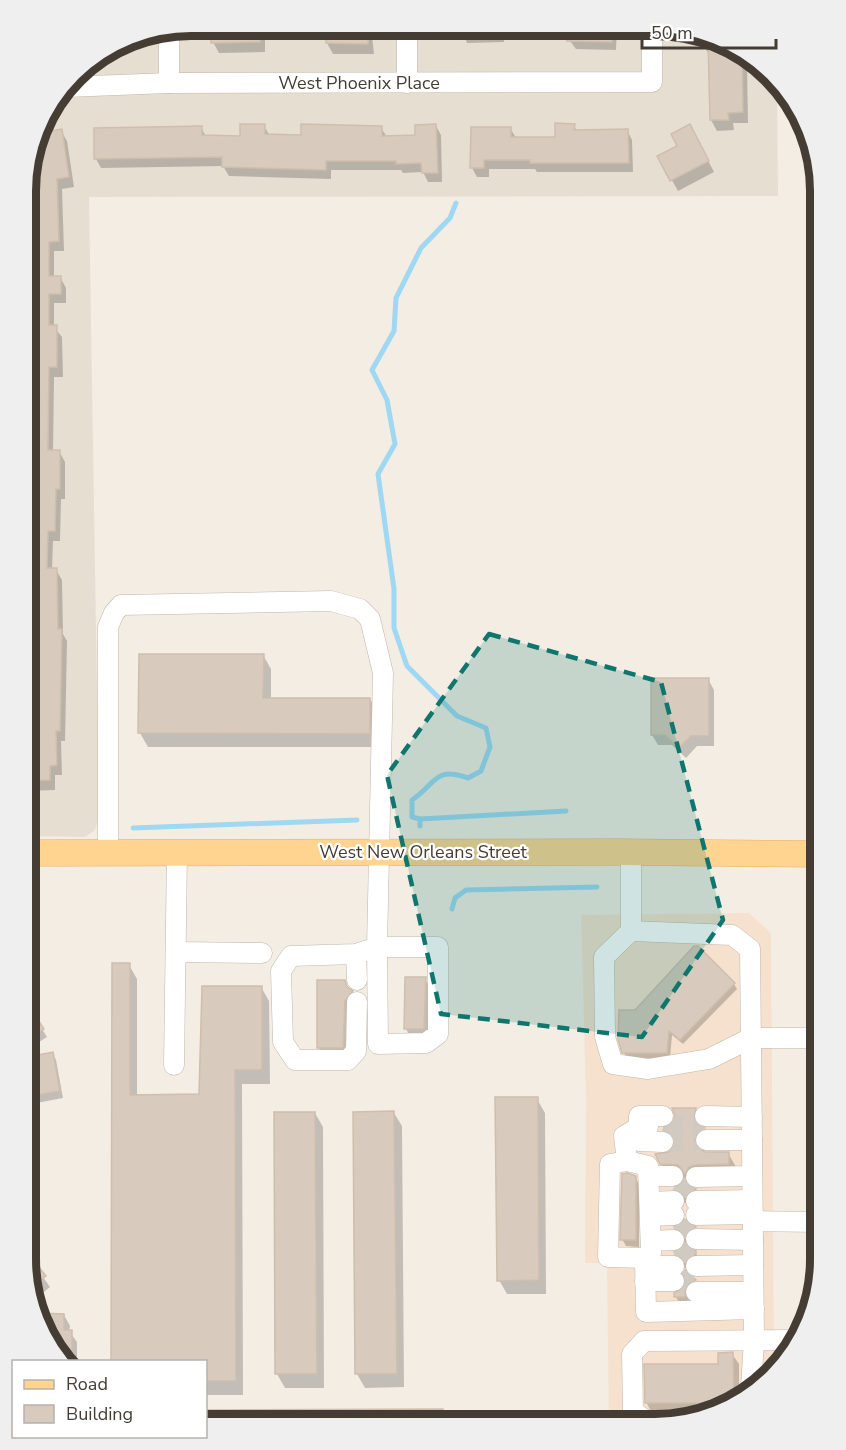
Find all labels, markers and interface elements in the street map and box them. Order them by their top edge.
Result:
scale bar [642,12,776,50]
text: 50 m [651,21,693,45]
street label: West Phoenix Place [278,71,440,95]
street label: West New Orleans Street [319,840,527,864]
legend [12,1360,207,1438]
text: Road [66,1372,108,1396]
text: Building [66,1402,133,1426]

